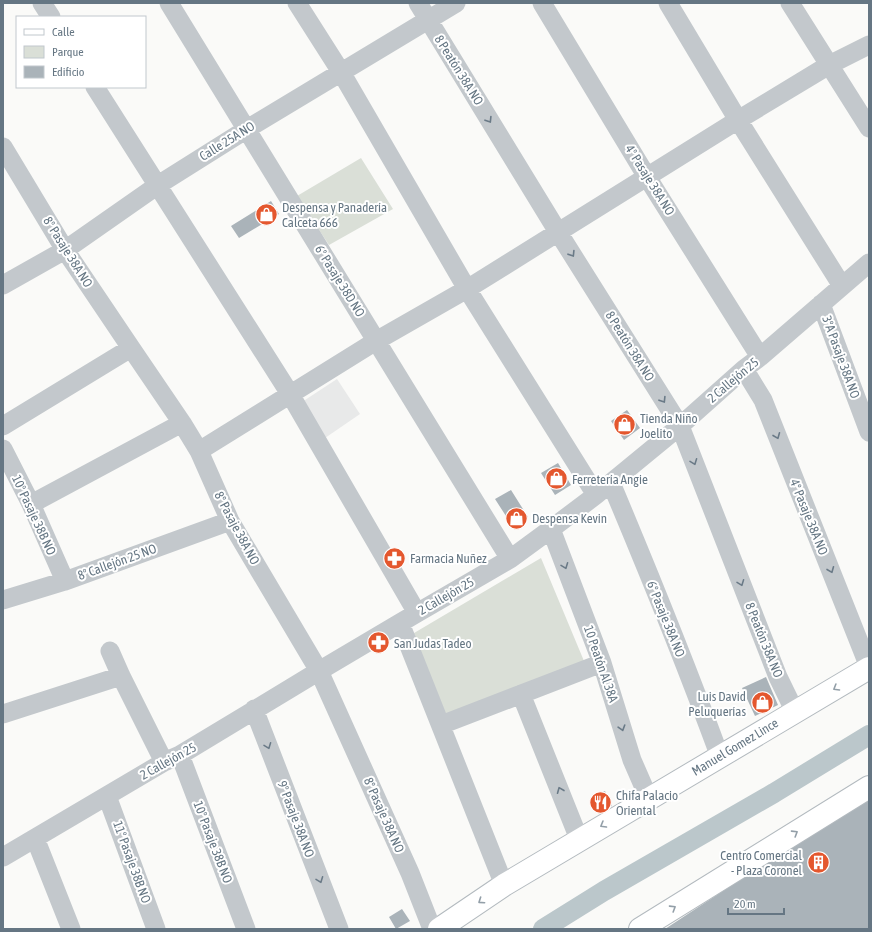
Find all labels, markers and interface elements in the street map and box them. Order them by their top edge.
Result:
legend [16,16,146,88]
text: Calle [52,25,75,39]
street label: 8 Peatón 38A NO [432,32,487,108]
text: Parque [52,45,84,59]
text: Edificio [52,65,85,79]
one-way arrow [485,116,492,123]
street label: Calle 25A NO [197,118,258,164]
street label: 4° Pasaje 38A NO [622,142,678,218]
place label: Despensa y Panadería Calceta 666 [282,200,387,230]
shop icon: Despensa y Panadería Calceta 666 [254,201,280,227]
street label: 8° Pasaje 38A NO [40,214,96,290]
street label: 6° Pasaje 38D NO [312,242,368,320]
one-way arrow [568,250,575,257]
street label: 8 Peatón 38A NO [603,308,658,384]
street label: 3°A Pasaje 38A NO [819,314,863,401]
street label: 2 Callejón 25 [704,354,762,406]
one-way arrow [659,396,666,403]
place label: Tienda Niño Joelito [640,411,698,441]
shop icon: Tienda Niño Joelito [612,412,638,438]
one-way arrow [773,433,781,440]
one-way arrow [689,459,697,466]
shop icon: Ferretería Angie [543,466,569,492]
place label: Ferretería Angie [572,472,648,487]
street label: 10° Pasaje 38B NO [9,473,59,558]
street label: 4° Pasaje 38A NO [787,477,831,558]
street label: 8° Pasaje 38A NO [211,489,263,567]
shop icon: Despensa Kevin [503,505,529,531]
place label: Despensa Kevin [532,511,607,526]
street label: 8° Callejón 25 NO [76,541,159,583]
pharmacy icon: Farmacia Nuñez [381,545,407,571]
place label: Farmacia Nuñez [410,551,487,566]
one-way arrow [561,562,569,569]
one-way arrow [826,567,834,574]
street label: 2 Callejón 25 [415,574,477,618]
street label: 6° Pasaje 38A NO [644,579,688,660]
one-way arrow [737,580,745,587]
street label: 8 Peatón 38A NO [742,600,786,680]
street label: 10 Peatón Al 38A [581,624,621,705]
pharmacy icon: San Judas Tadeo [365,630,391,656]
place label: San Judas Tadeo [394,636,472,651]
one-way arrow [833,683,840,690]
place label: Luis David Peluquerías [688,689,746,719]
shop icon: Luis David Peluquerías [749,690,775,716]
street label: Manuel Gomez Lince [689,715,781,779]
one-way arrow [617,724,626,731]
street label: 2 Callejón 25 [137,739,199,783]
one-way arrow [264,742,272,749]
street label: 8° Pasaje 38A NO [361,775,407,855]
street label: 9° Pasaje 38A NO [275,779,318,860]
one-way arrow [556,787,564,794]
place label: Chifa Palacio Oriental [616,788,678,818]
restaurant icon: Chifa Palacio Oriental [588,789,614,815]
street label: 10° Pasaje 38B NO [191,799,236,885]
street label: 11° Pasaje 38B NO [110,819,154,906]
one-way arrow [600,821,607,828]
one-way arrow [791,830,798,837]
place label: Centro Comercial - Plaza Coronel [720,848,803,878]
building icon: Centro Comercial - Plaza Coronel [805,849,831,875]
one-way arrow [315,877,323,884]
scale bar [728,890,784,916]
one-way arrow [478,896,485,903]
text: 20 m [734,897,756,911]
one-way arrow [669,906,676,913]

